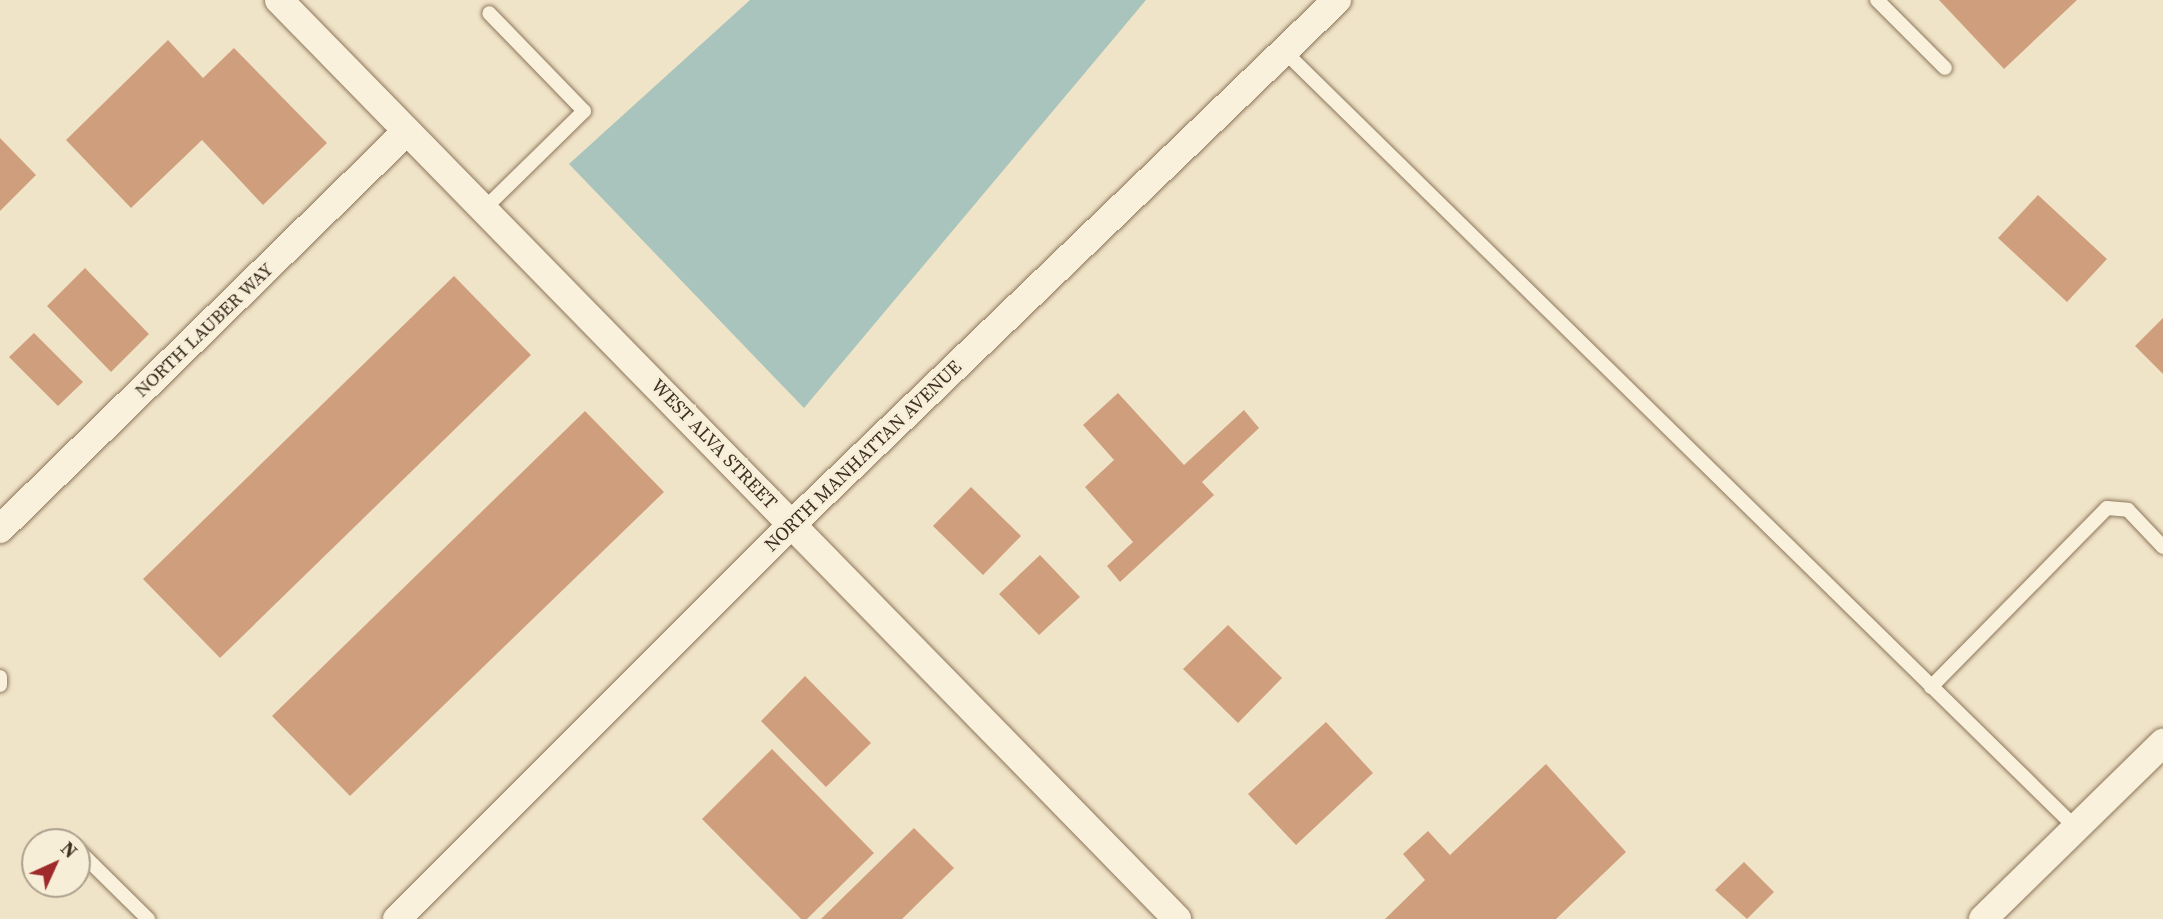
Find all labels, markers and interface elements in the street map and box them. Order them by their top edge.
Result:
street label: NORTH LAUBER WAY [130,258,278,402]
street label: NORTH MANHATTAN AVENUE [760,356,966,556]
street label: WEST ALVA STREET [646,374,782,514]
north arrow [21,828,91,898]
text: N [55,835,84,864]

